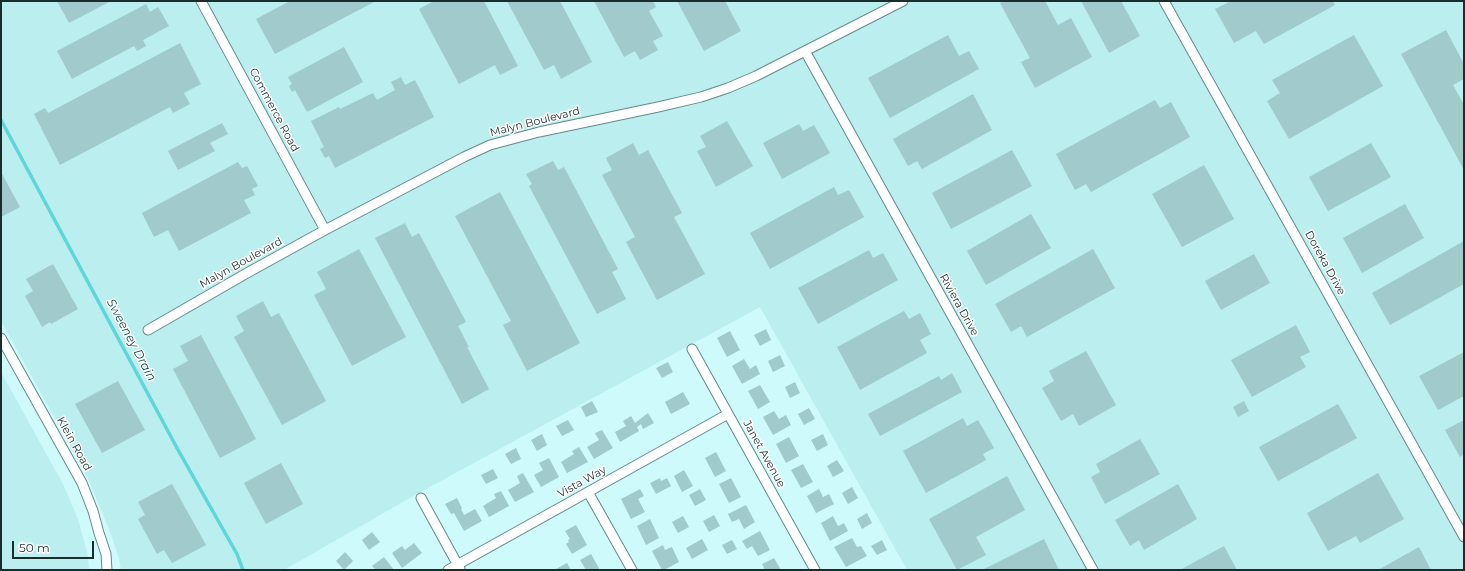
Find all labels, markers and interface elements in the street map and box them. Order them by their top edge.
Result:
street label: Commerce Road [246,66,302,154]
street label: Malyn Boulevard [489,104,581,140]
street label: Doreka Drive [1302,229,1348,297]
street label: Malyn Boulevard [197,235,285,291]
street label: Riviera Drive [937,272,981,338]
water label: Sweeney Drain [103,296,159,384]
street label: Klein Road [54,415,94,473]
street label: Janet Avenue [740,418,788,490]
street label: Vista Way [555,463,609,501]
scale bar [14,533,96,559]
text: 50 m [19,540,50,555]

